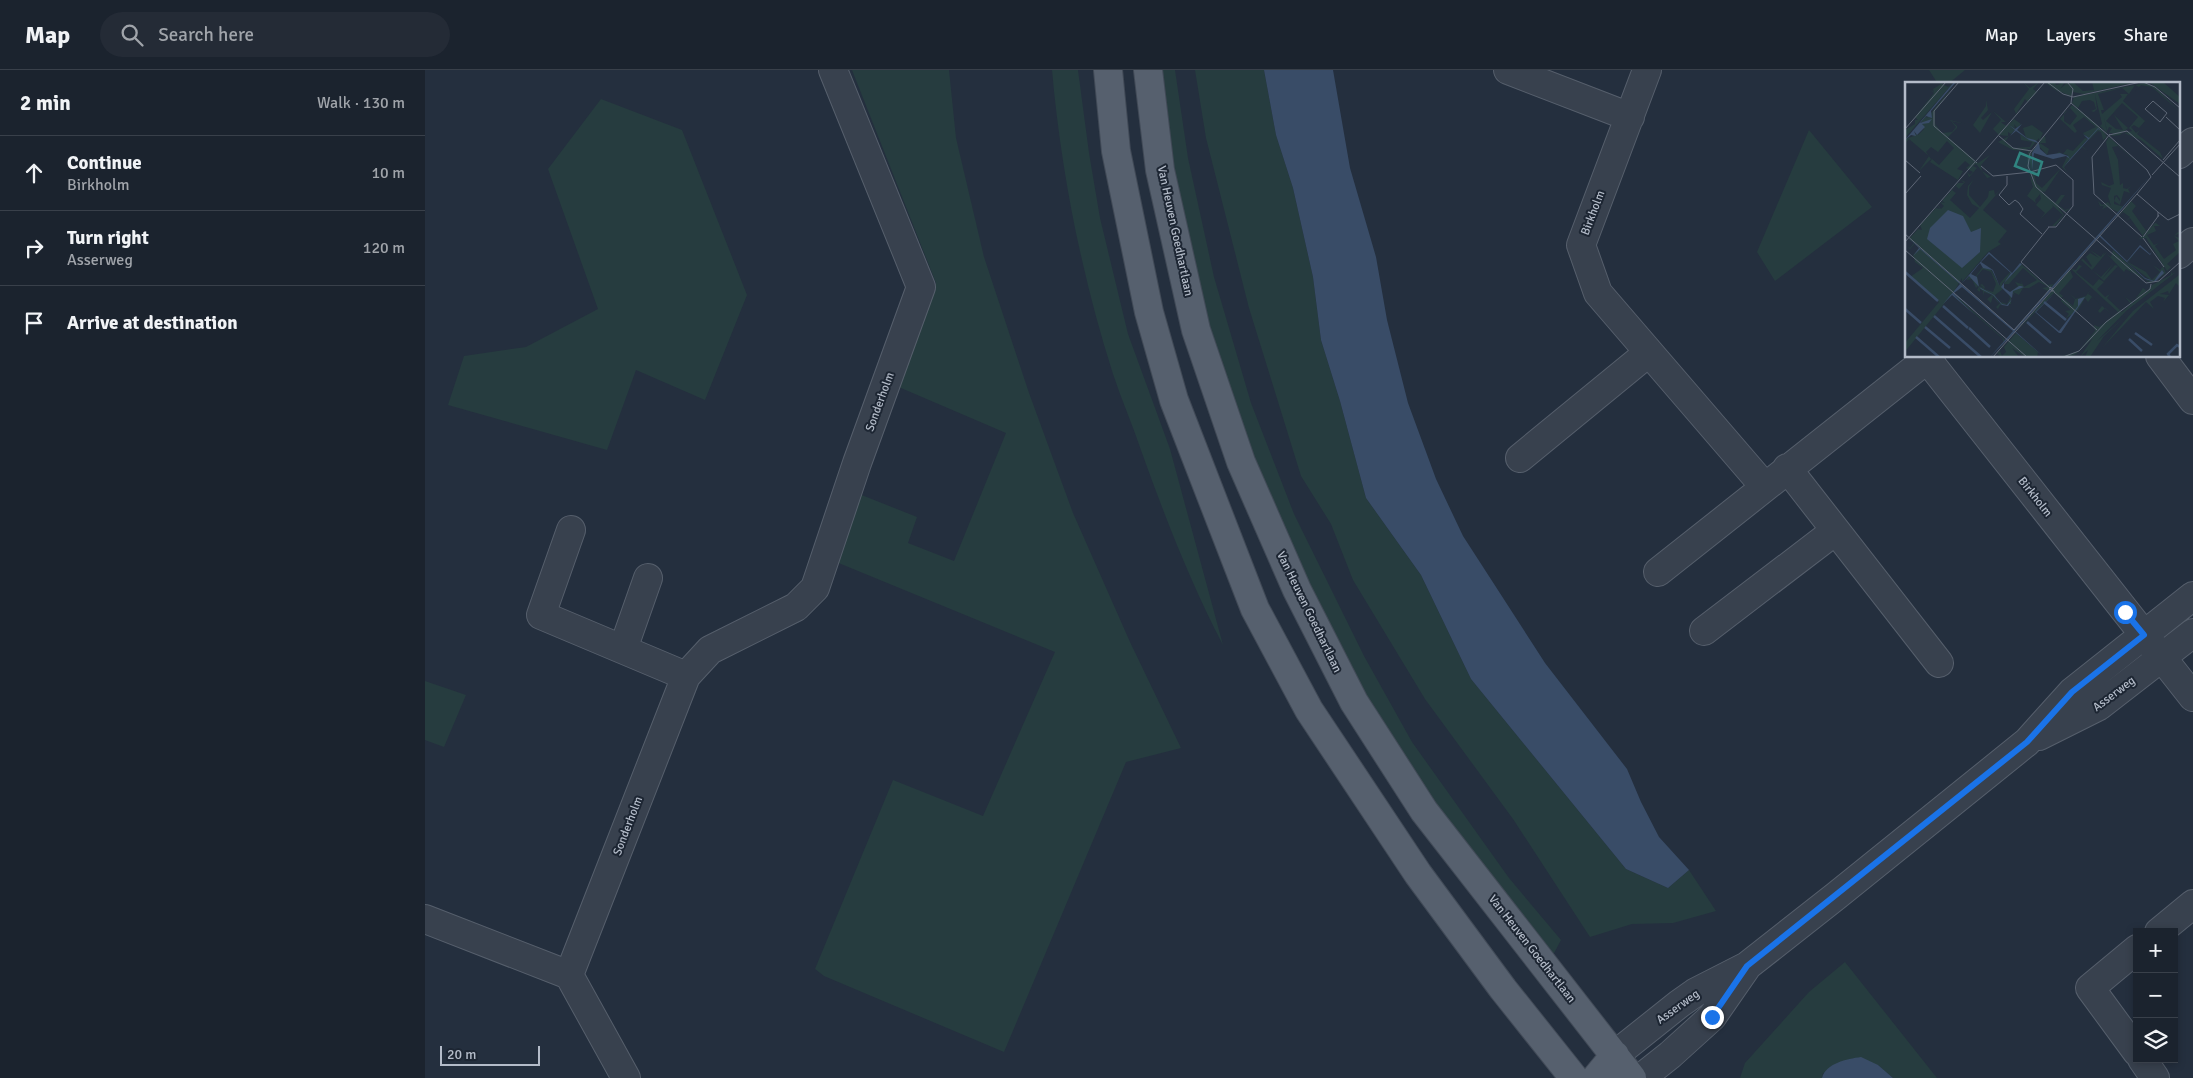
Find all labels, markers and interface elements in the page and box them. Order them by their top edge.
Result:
search box [100,12,450,57]
text: Map [25,20,70,50]
icon: search [118,21,146,49]
text: Search here [158,23,254,47]
text: Map [1985,24,2018,46]
text: Layers [2046,24,2096,46]
text: Share [2124,24,2168,46]
inset map [1905,82,2181,358]
text: 2 min [20,90,71,116]
text: Walk · 130 m [317,93,405,113]
text: Continue [67,151,142,175]
icon: ahead [20,159,48,187]
text: 10 m [371,163,405,183]
street label: Van Heuven Goedhartlaan [1154,164,1196,298]
text: Birkholm [67,175,129,195]
street label: Birkholm [1578,188,1608,238]
text: Turn right [67,226,149,250]
icon: right [20,234,48,262]
text: 120 m [363,238,405,258]
text: Asserweg [67,250,133,270]
icon: arrive [20,309,48,337]
text: Arrive at destination [67,311,238,335]
street label: Sonderholm [862,370,898,434]
street label: Birkholm [2015,474,2055,520]
street label: Van Heuven Goedhartlaan [1273,549,1345,675]
route start [2114,601,2137,624]
street label: Asserweg [2090,673,2138,715]
street label: Sonderholm [610,794,646,858]
street label: Van Heuven Goedhartlaan [1485,892,1579,1006]
map controls [2133,928,2178,1063]
button: + [2133,928,2178,973]
button: − [2133,973,2178,1018]
street label: Asserweg [1654,986,1702,1028]
route end [1701,1006,1724,1029]
button: layers [2133,1018,2178,1063]
scale bar [440,1043,540,1066]
text: 20 m [447,1046,476,1063]

